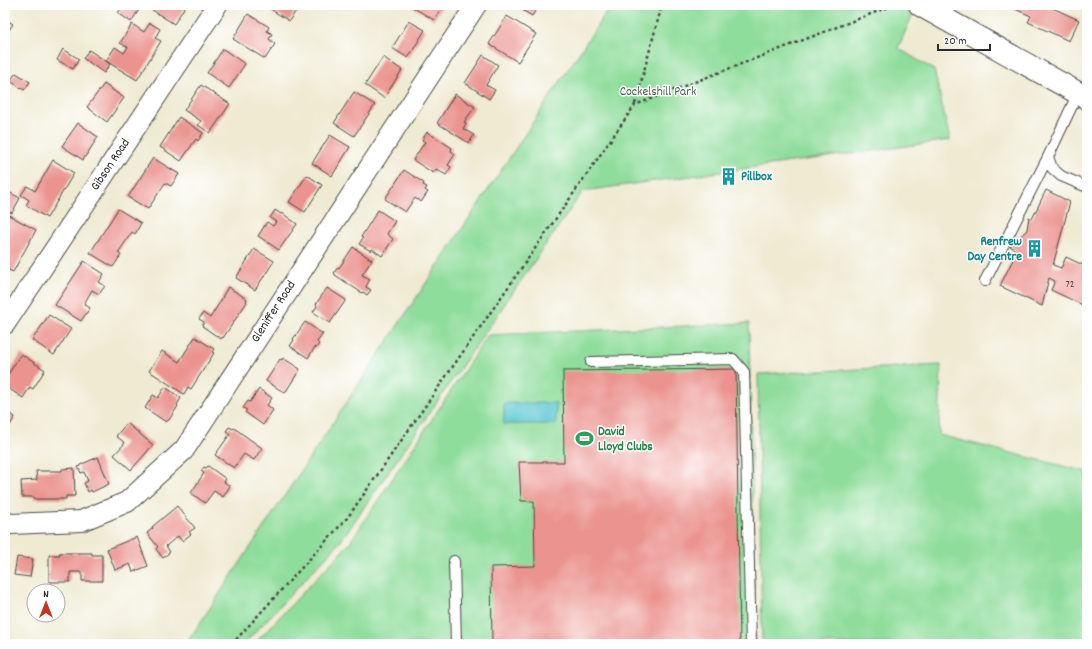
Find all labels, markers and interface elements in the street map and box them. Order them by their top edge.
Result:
scale bar [938,26,990,52]
text: 20 m [944,33,967,50]
park label: Cockelshill Park [620,83,696,102]
street label: Gibson Road [87,135,135,195]
building icon: Pillbox [718,167,738,187]
place label: Pillbox [741,168,772,187]
place label: Renfrew Day Centre [967,233,1023,267]
building icon: Renfrew Day Centre [1025,239,1045,259]
street label: Gleniffer Road [247,277,301,347]
house number: 72 [1065,277,1075,293]
place label: David Lloyd Clubs [598,423,653,457]
sports icon: David Lloyd Clubs [575,429,595,449]
north arrow [26,583,66,623]
text: N [43,587,49,603]

